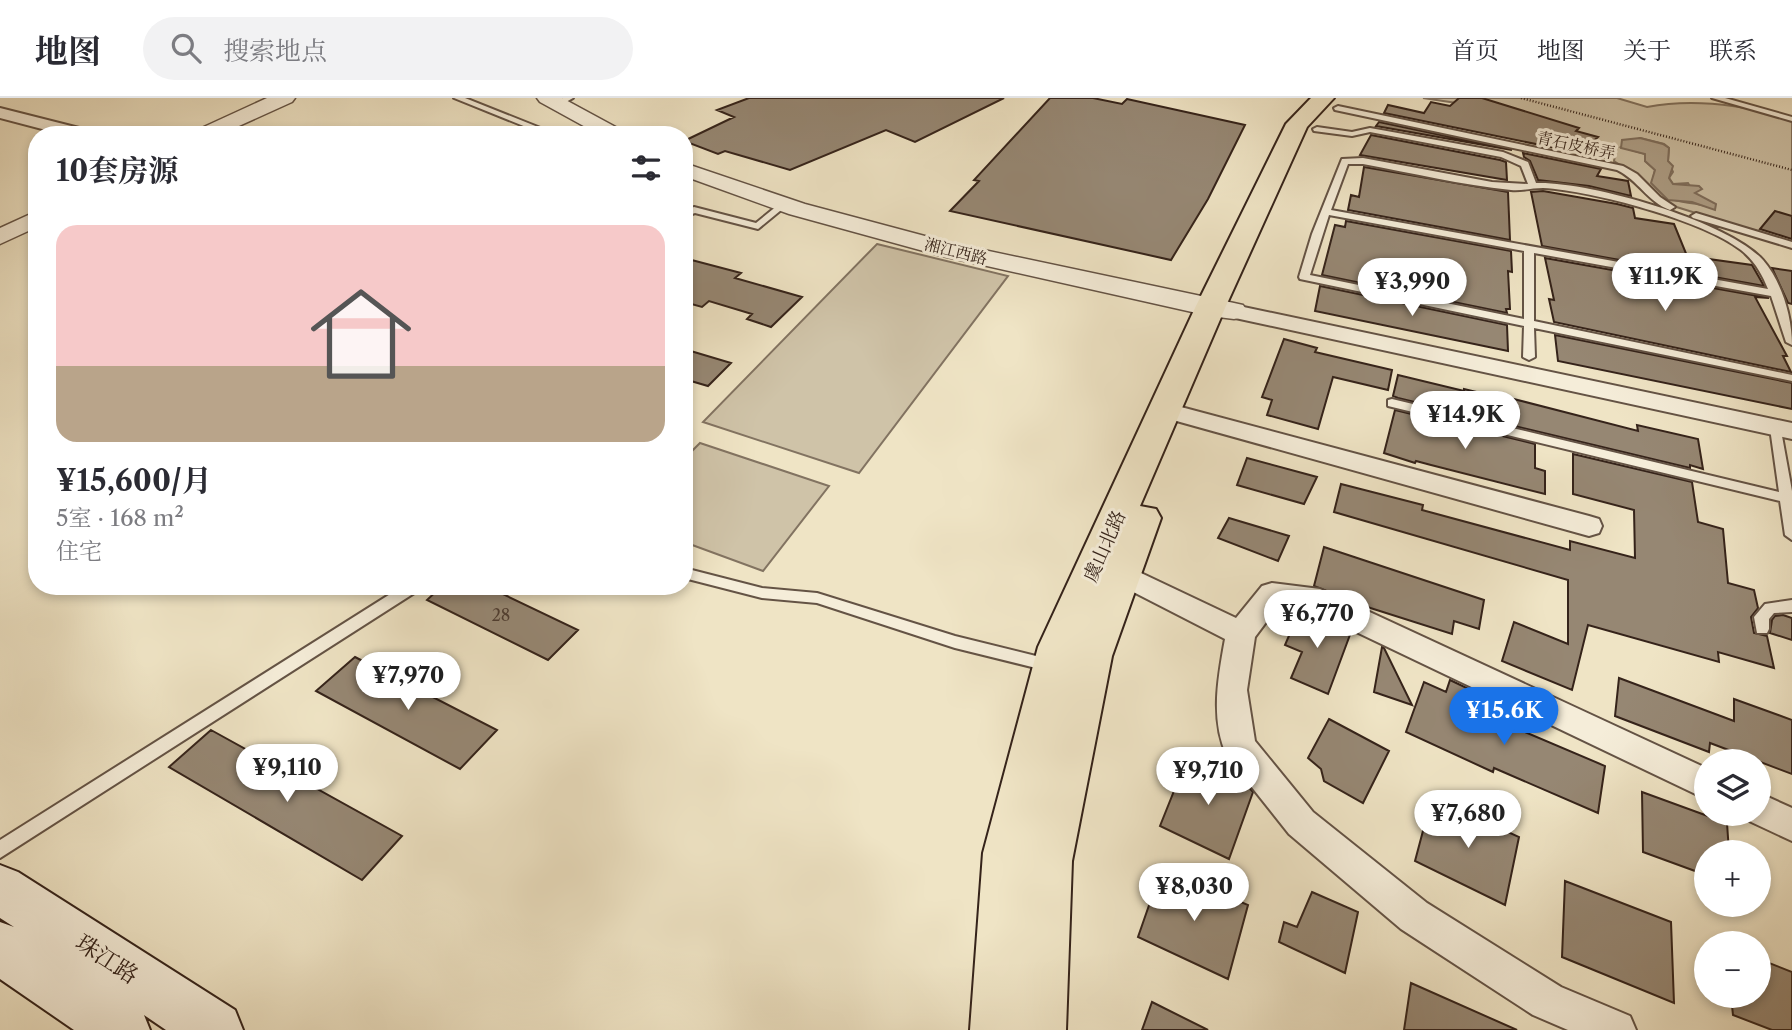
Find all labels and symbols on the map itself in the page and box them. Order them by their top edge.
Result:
street label: 青石皮桥弄 [1535,127,1617,163]
street label: 湘江西路 [923,234,989,268]
pin: ¥11.9K [1608,254,1722,313]
pin: ¥3,990 [1355,258,1469,318]
pin: ¥14.9K [1408,392,1522,451]
street label: 虞山北路 [1078,507,1130,586]
pin: ¥6,770 [1260,590,1374,650]
house number: 28 [492,605,510,625]
pin: ¥7,970 [351,652,465,712]
pin: ¥15.6K [1447,688,1561,747]
pin: ¥9,110 [230,744,344,804]
pin: ¥9,710 [1151,748,1265,807]
pin: ¥7,680 [1411,790,1525,850]
pin: ¥8,030 [1137,864,1251,923]
street label: 珠江路 [70,928,144,990]

